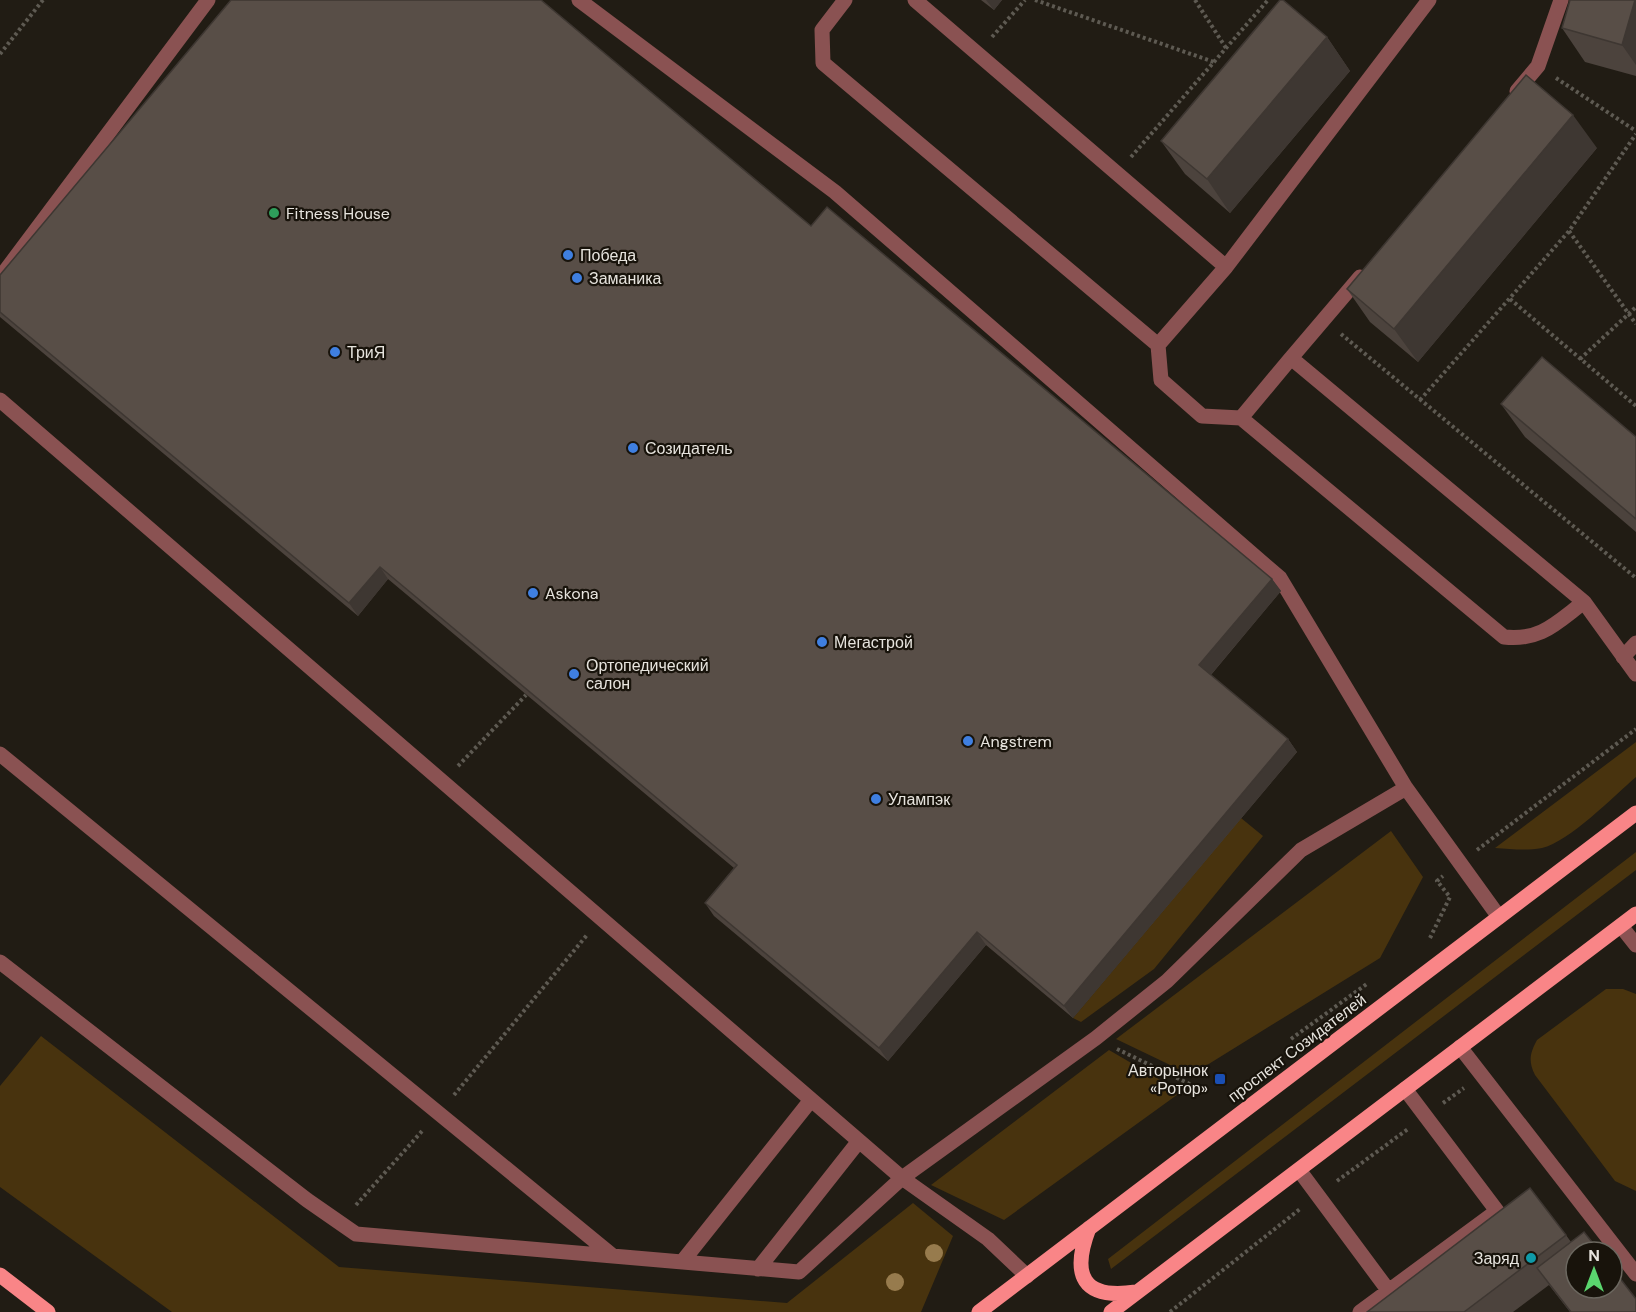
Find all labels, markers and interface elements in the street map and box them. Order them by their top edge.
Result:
place label: Fitness House [286,203,390,224]
marker: Fitness House [267,206,281,220]
place label: Победа [580,245,636,266]
marker: Победа [561,248,575,262]
place label: Заманика [589,268,662,289]
marker: Заманика [570,271,584,285]
place label: ТриЯ [347,342,385,363]
marker: ТриЯ [328,345,342,359]
place label: Созидатель [645,438,733,459]
marker: Созидатель [626,441,640,455]
place label: Askona [545,583,599,604]
marker: Askona [526,586,540,600]
place label: Мегастрой [834,632,913,653]
marker: Мегастрой [815,635,829,649]
place label: Ортопедический салон [586,655,709,694]
marker: Ортопедический салон [567,667,581,681]
place label: Angstrem [980,731,1052,752]
marker: Angstrem [961,734,975,748]
place label: Улампэк [888,789,951,810]
marker: Улампэк [869,792,883,806]
street label: проспект Созидателей [1224,989,1370,1107]
place label: Авторынок «Ротор» [1128,1060,1209,1099]
marker: Авторынок «Ротор» [1213,1072,1227,1086]
north arrow [1564,1240,1624,1300]
text: N [1588,1245,1600,1266]
place label: Заряд [1474,1248,1520,1269]
marker: Заряд [1524,1251,1538,1265]

